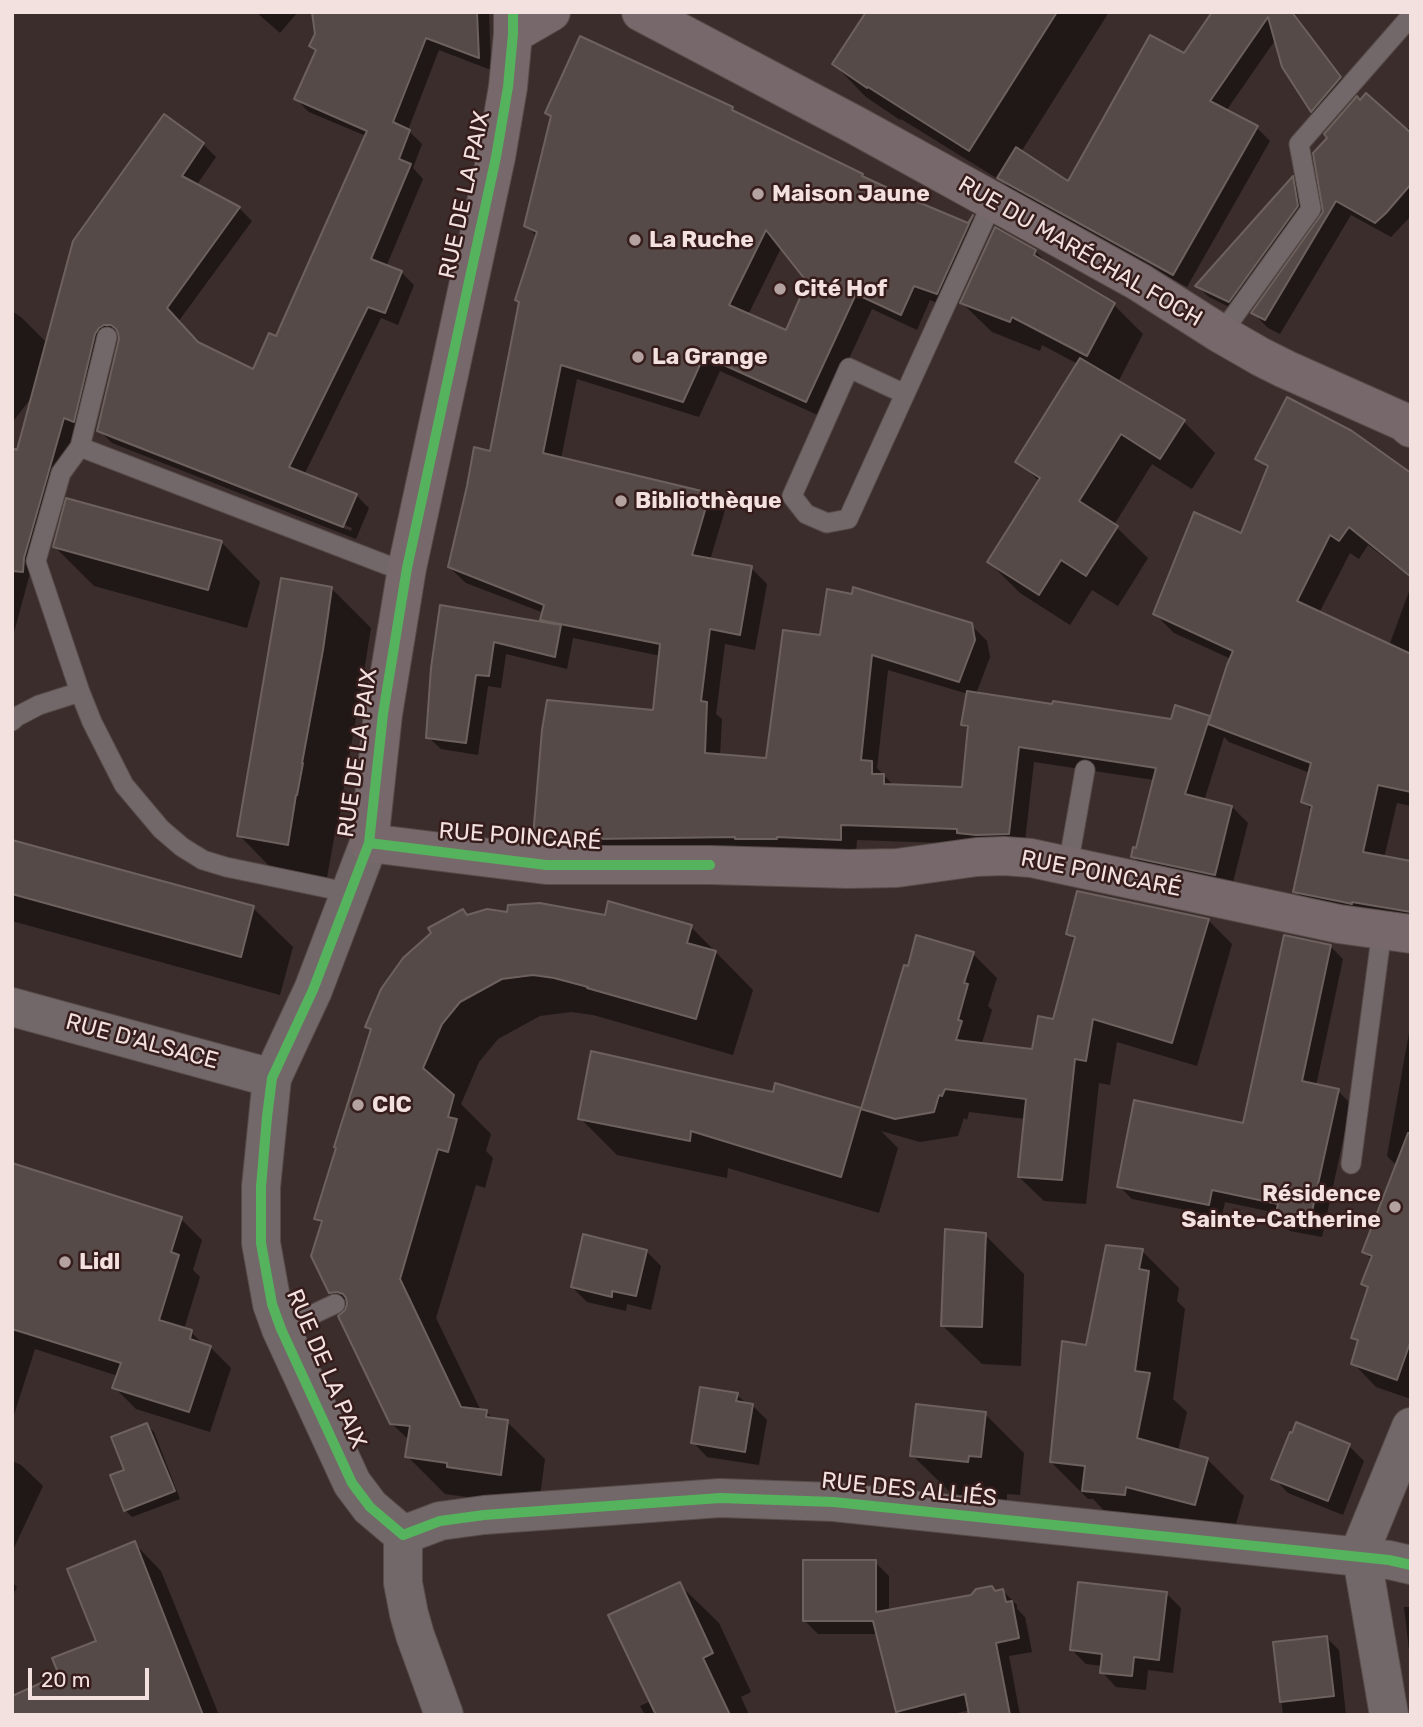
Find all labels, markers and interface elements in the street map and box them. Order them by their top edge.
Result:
street label: RUE DE LA PAIX [434,109,496,281]
street label: RUE DU MARÉCHAL FOCH [953,171,1207,333]
place label: Maison Jaune [772,180,930,208]
marker: Maison Jaune [750,186,766,202]
place label: La Ruche [649,226,754,254]
marker: La Ruche [627,232,643,248]
place label: Cité Hof [794,275,887,303]
marker: Cité Hof [772,281,788,297]
place label: La Grange [652,343,768,371]
marker: La Grange [630,349,646,365]
place label: Bibliothèque [635,487,782,515]
marker: Bibliothèque [613,493,629,509]
street label: RUE DE LA PAIX [332,667,384,839]
street label: RUE POINCARÉ [438,818,602,856]
street label: RUE POINCARÉ [1018,845,1184,903]
street label: RUE D'ALSACE [63,1008,221,1076]
place label: CIC [372,1091,412,1119]
marker: CIC [350,1097,366,1113]
place label: Résidence Sainte-Catherine [1181,1180,1381,1234]
marker: Résidence Sainte-Catherine [1387,1199,1403,1215]
place label: Lidl [79,1248,120,1276]
marker: Lidl [57,1254,73,1270]
street label: RUE DE LA PAIX [280,1285,372,1453]
street label: RUE DES ALLIÉS [820,1467,998,1513]
scale bar [32,1654,152,1698]
text: 20 m [41,1667,90,1692]

